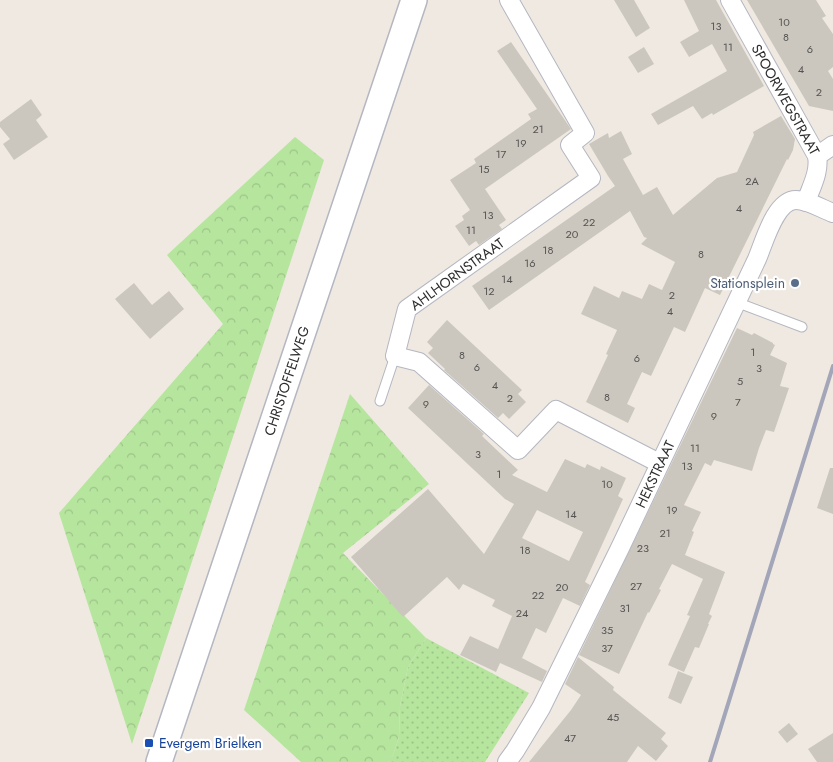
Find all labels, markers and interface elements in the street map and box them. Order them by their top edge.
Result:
house number: 10 [778,14,790,30]
house number: 13 [711,18,721,34]
house number: 8 [783,29,789,45]
house number: 11 [723,39,733,55]
street label: SPOORWEGSTRAAT [747,40,825,159]
house number: 6 [807,41,813,57]
house number: 4 [798,61,805,77]
house number: 2 [816,84,822,100]
house number: 21 [532,121,544,137]
house number: 19 [515,135,527,151]
house number: 17 [496,146,507,162]
house number: 15 [478,161,490,177]
house number: 2A [745,173,759,189]
house number: 4 [736,200,743,216]
house number: 13 [483,207,493,223]
house number: 22 [583,214,595,230]
house number: 11 [466,222,476,238]
house number: 20 [566,226,579,242]
street label: AHLHORNSTRAAT [406,233,508,315]
house number: 18 [543,242,553,258]
house number: 8 [698,246,704,262]
house number: 16 [524,255,536,271]
house number: 14 [501,271,513,287]
place label: Stationsplein [710,273,785,293]
marker: Stationsplein [789,277,801,289]
house number: 12 [483,283,495,299]
house number: 2 [669,287,675,303]
house number: 4 [667,303,674,319]
street label: CHRISTOFFELWEG [259,323,314,438]
house number: 1 [751,344,755,360]
house number: 8 [459,347,465,363]
house number: 6 [634,350,640,366]
house number: 6 [474,359,480,375]
house number: 3 [756,360,762,376]
house number: 5 [737,373,743,389]
house number: 4 [492,377,499,393]
house number: 8 [604,389,610,405]
house number: 2 [507,390,513,406]
house number: 7 [735,394,741,410]
house number: 9 [423,396,429,412]
house number: 9 [711,408,717,424]
street label: HEKSTRAAT [631,437,680,511]
house number: 11 [690,440,700,456]
house number: 3 [475,446,481,462]
house number: 13 [682,458,692,474]
house number: 1 [497,466,501,482]
house number: 10 [601,476,613,492]
house number: 19 [666,502,678,518]
house number: 14 [565,506,577,522]
house number: 21 [659,525,671,541]
house number: 23 [637,540,649,556]
house number: 18 [520,542,530,558]
house number: 27 [630,578,642,594]
house number: 20 [556,579,569,595]
house number: 22 [532,587,544,603]
house number: 31 [620,600,630,616]
house number: 24 [516,605,529,621]
house number: 35 [601,622,613,638]
house number: 37 [601,640,613,656]
house number: 45 [607,709,619,725]
house number: 47 [564,730,576,746]
place label: Evergem Brielken [159,733,262,753]
marker: Evergem Brielken [143,737,155,749]

